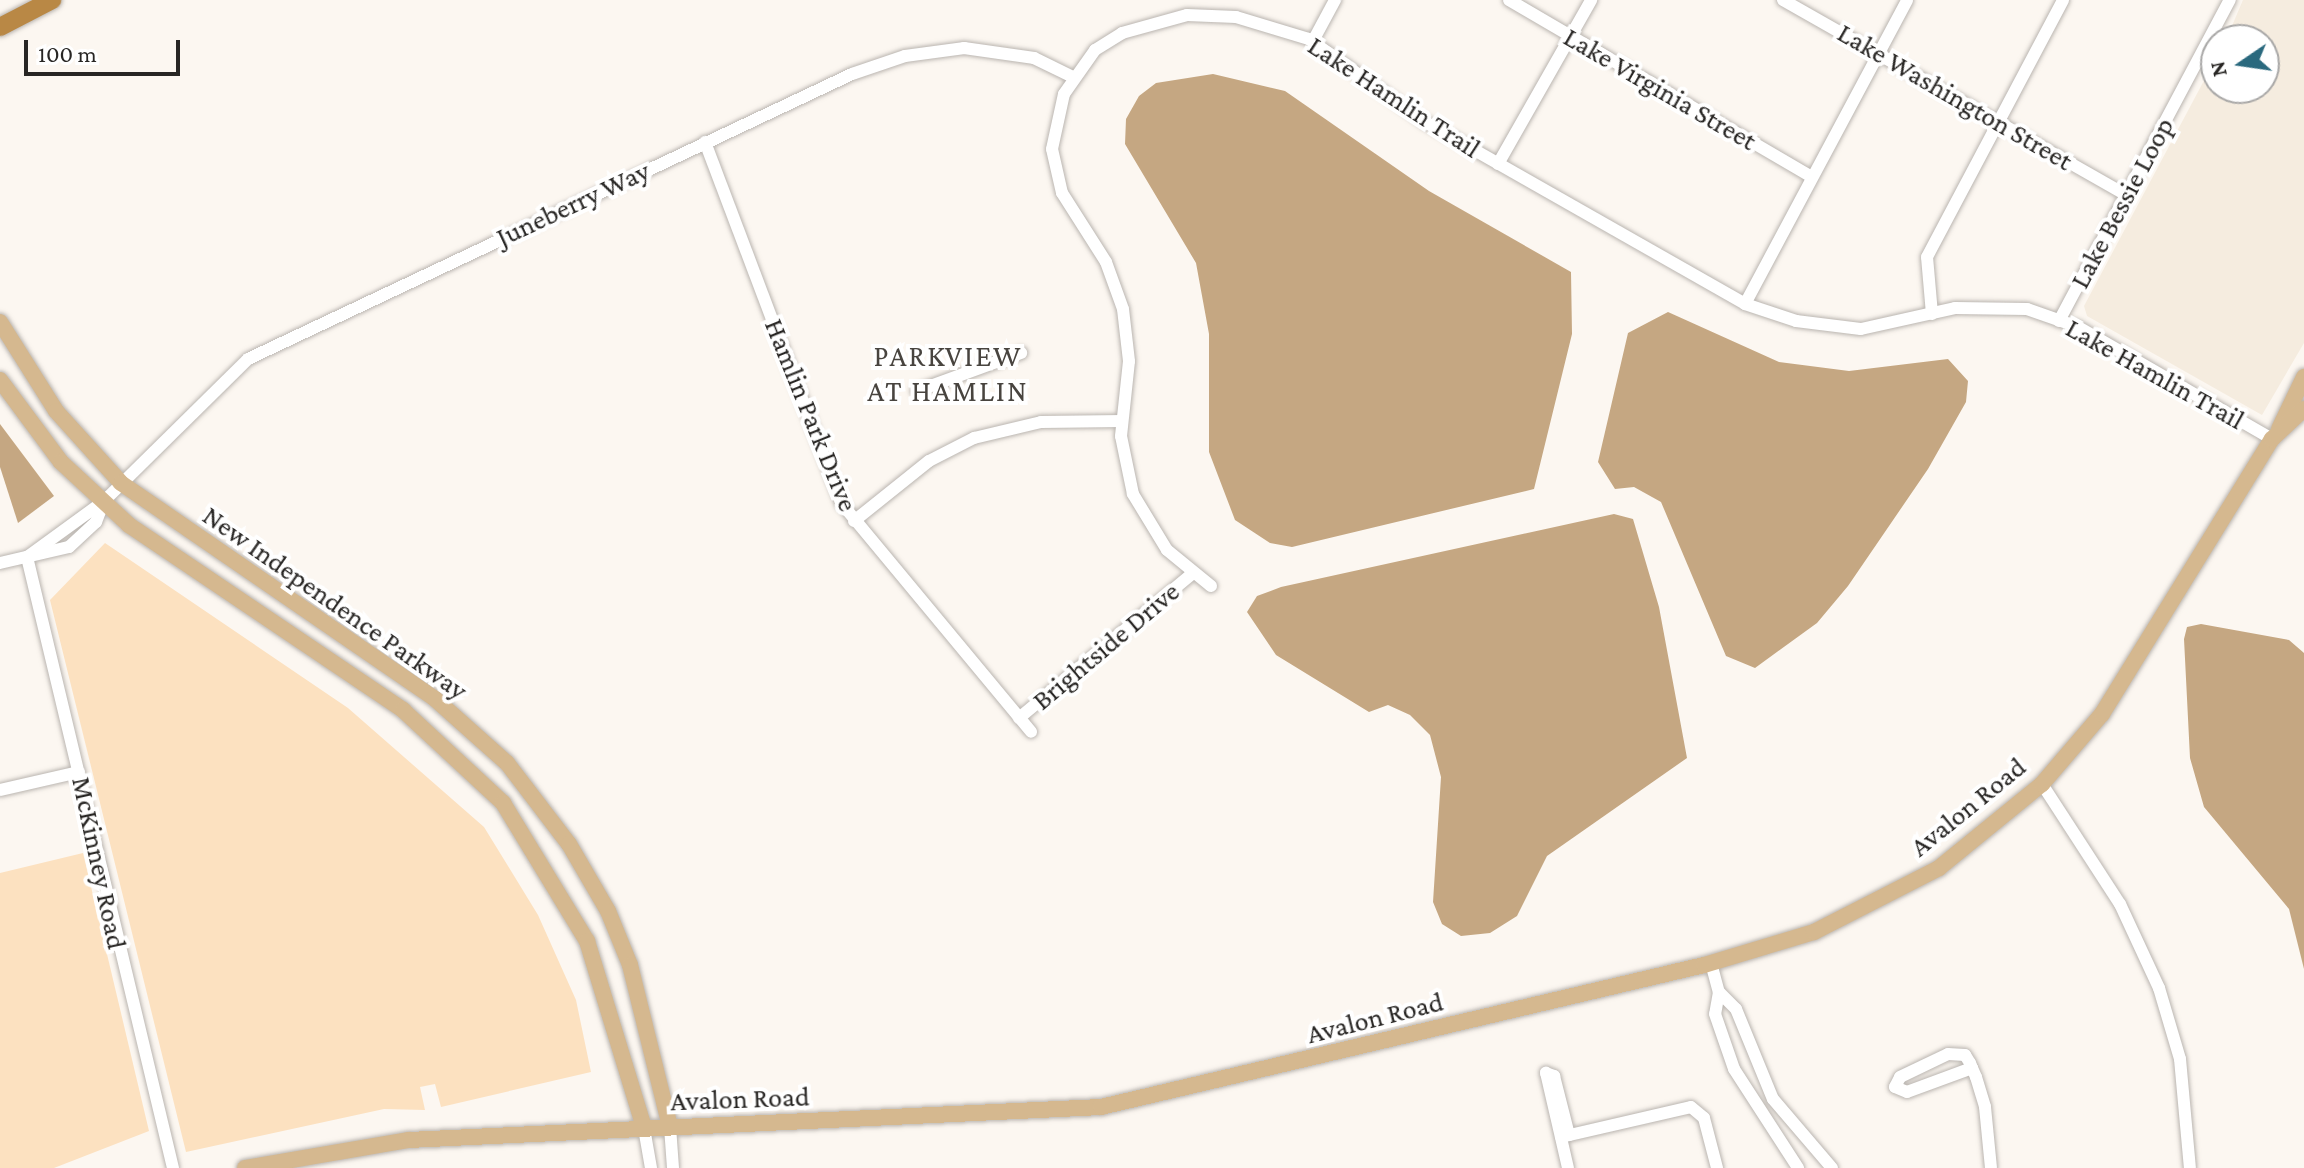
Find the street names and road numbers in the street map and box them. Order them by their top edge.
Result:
street label: Lake Washington Street [1831,16,2079,178]
street label: Lake Virginia Street [1558,20,1762,158]
street label: Lake Hamlin Trail [1302,29,1486,165]
street label: Lake Bessie Loop [2063,112,2181,294]
street label: Juneberry Way [491,154,655,254]
street label: Lake Hamlin Trail [2060,311,2250,437]
street label: Hamlin Park Drive [757,314,865,516]
street label: New Independence Parkway [196,499,474,707]
street label: Brightside Drive [1026,575,1186,717]
street label: Avalon Road [1903,750,2033,864]
street label: McKinney Road [64,774,134,952]
street label: Avalon Road [1303,985,1447,1051]
street label: Avalon Road [670,1080,810,1118]

